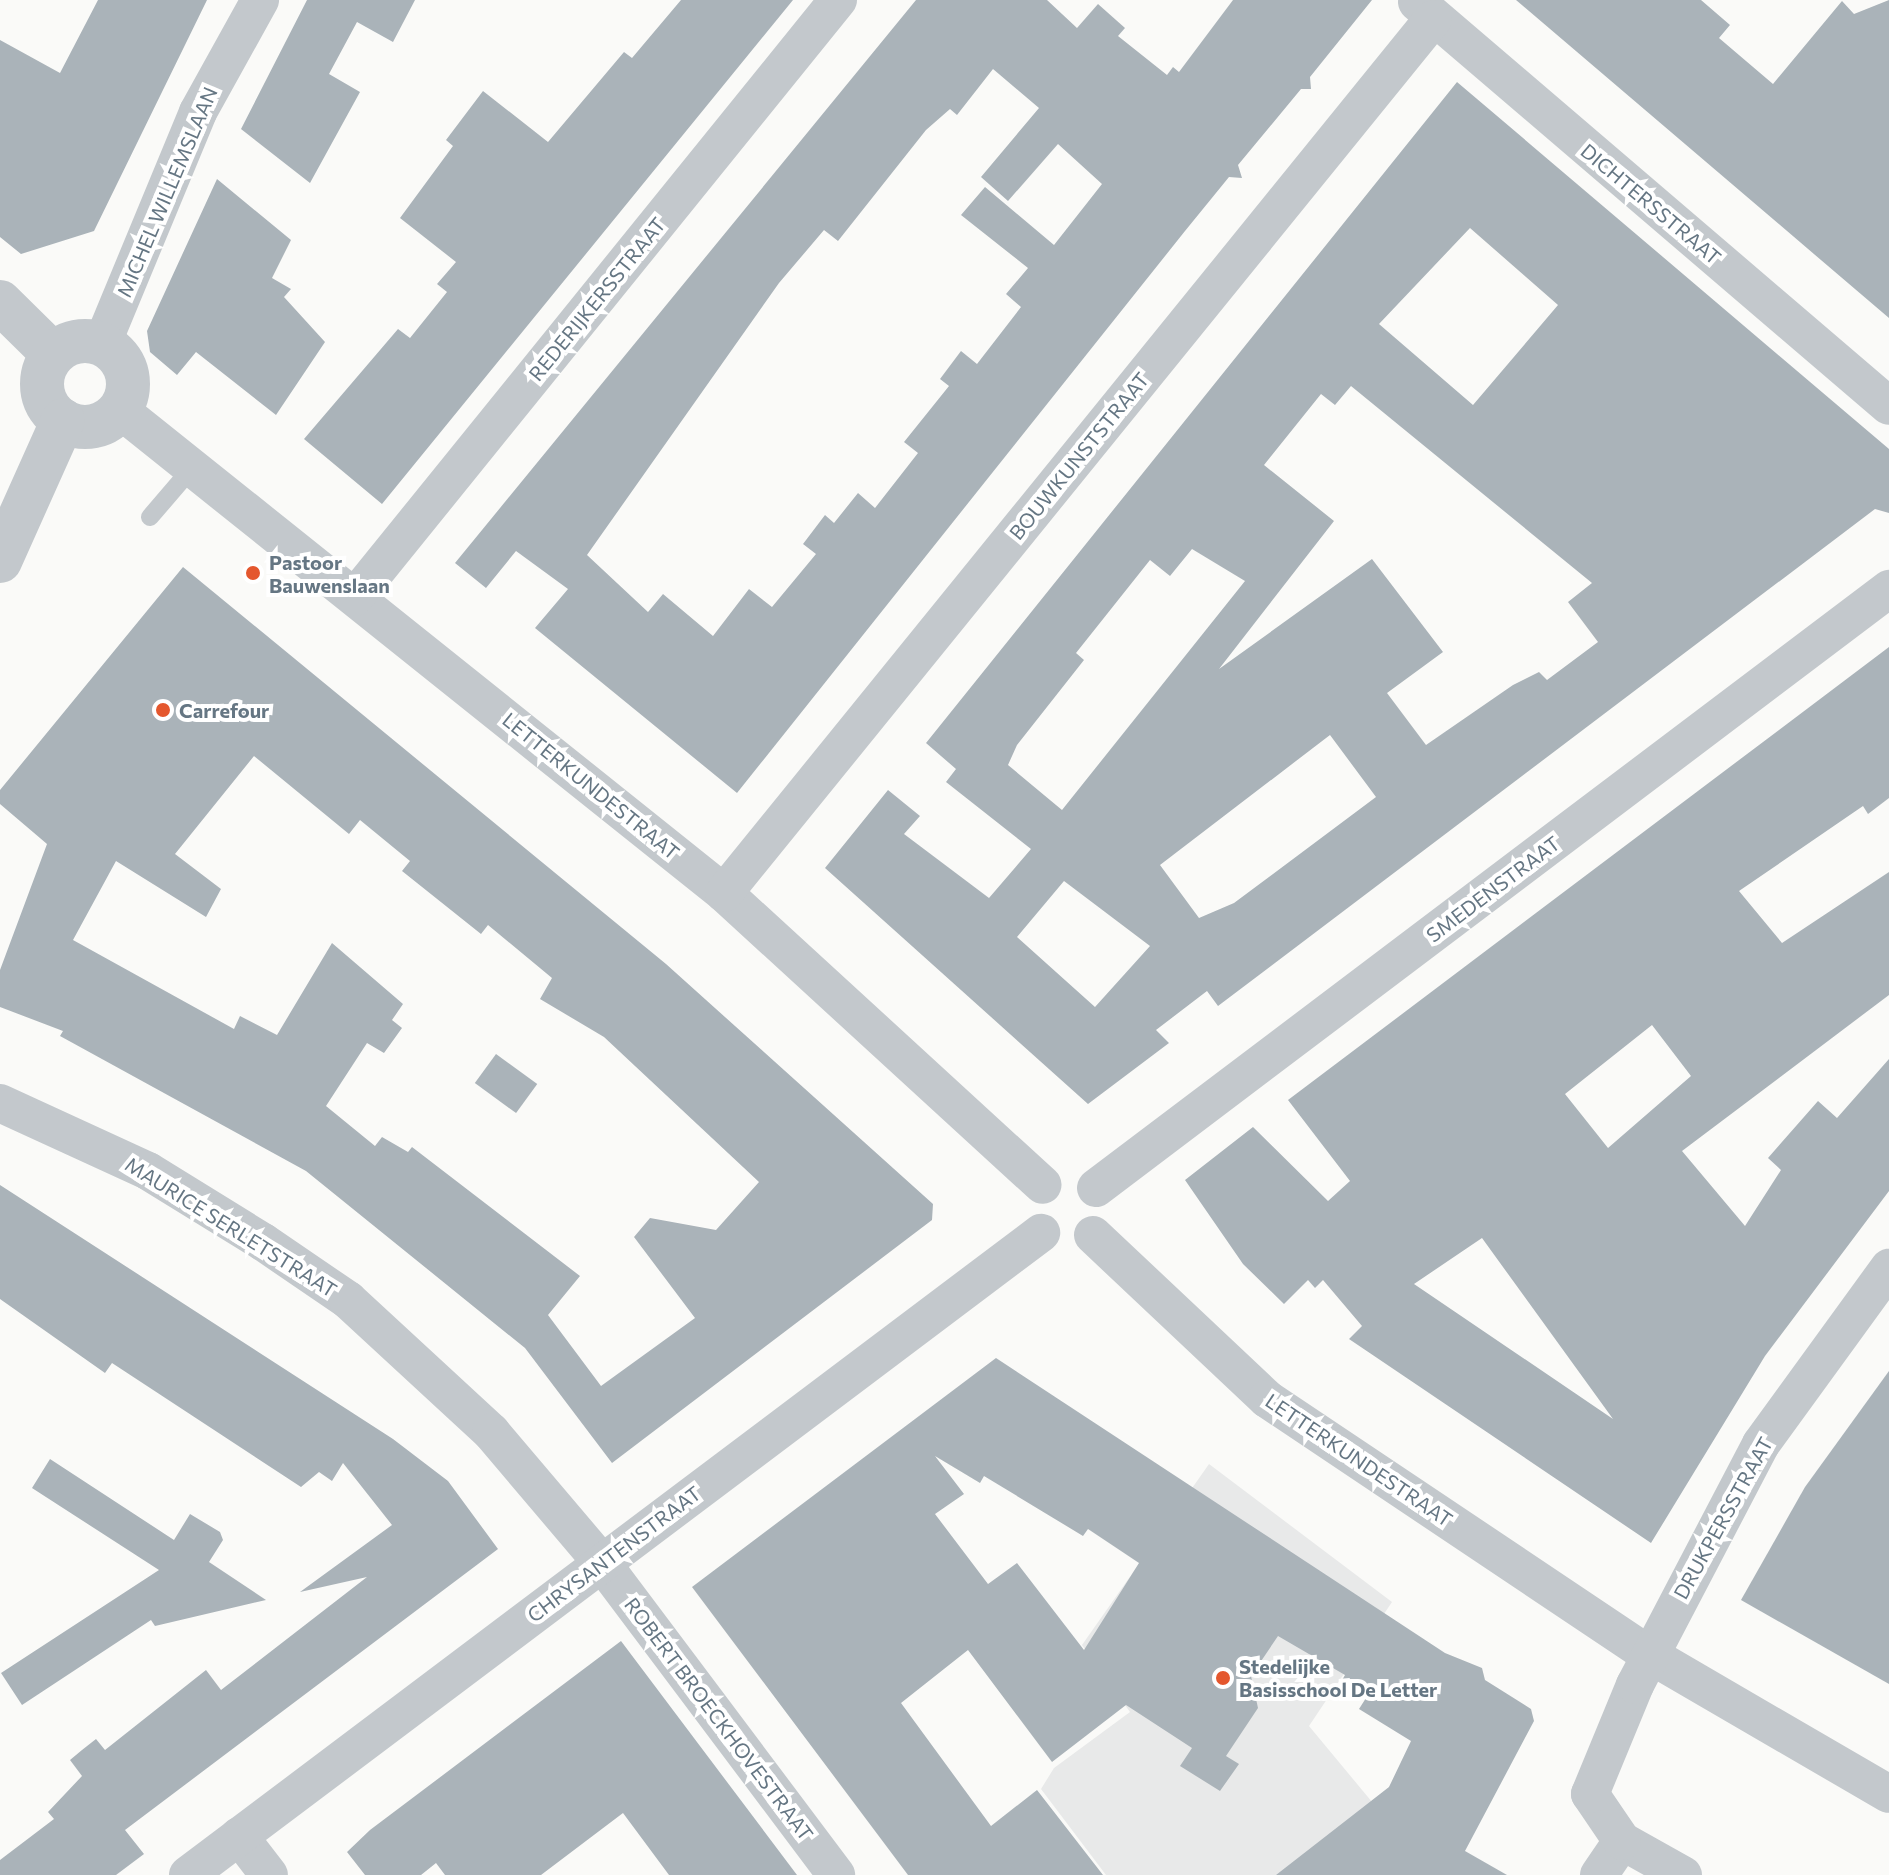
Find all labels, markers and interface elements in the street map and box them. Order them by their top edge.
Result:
street label: MICHEL WILLEMSLAAN [112,83,222,301]
street label: DICHTERSSTRAAT [1576,138,1726,270]
street label: REDERIJKERSSTRAAT [524,212,670,386]
street label: BOUWKUNSTSTRAAT [1004,368,1154,544]
place label: Pastoor Bauwenslaan [269,550,390,597]
marker: Pastoor Bauwenslaan [244,564,262,582]
place label: Carrefour [179,698,269,722]
marker: Carrefour [154,701,172,719]
street label: LETTERKUNDESTRAAT [498,707,684,865]
street label: SMEDENSTRAAT [1422,831,1564,947]
street label: MAURICE SERLETSTRAAT [121,1152,341,1302]
street label: LETTERKUNDESTRAAT [1261,1388,1457,1532]
street label: DRUKPERSSTRAAT [1668,1433,1778,1603]
street label: CHRYSANTENSTRAAT [523,1481,705,1627]
street label: ROBERT BROECKHOVESTRAAT [620,1593,818,1845]
place label: Stedelijke Basisschool De Letter [1239,1654,1437,1701]
marker: Stedelijke Basisschool De Letter [1214,1669,1232,1687]

